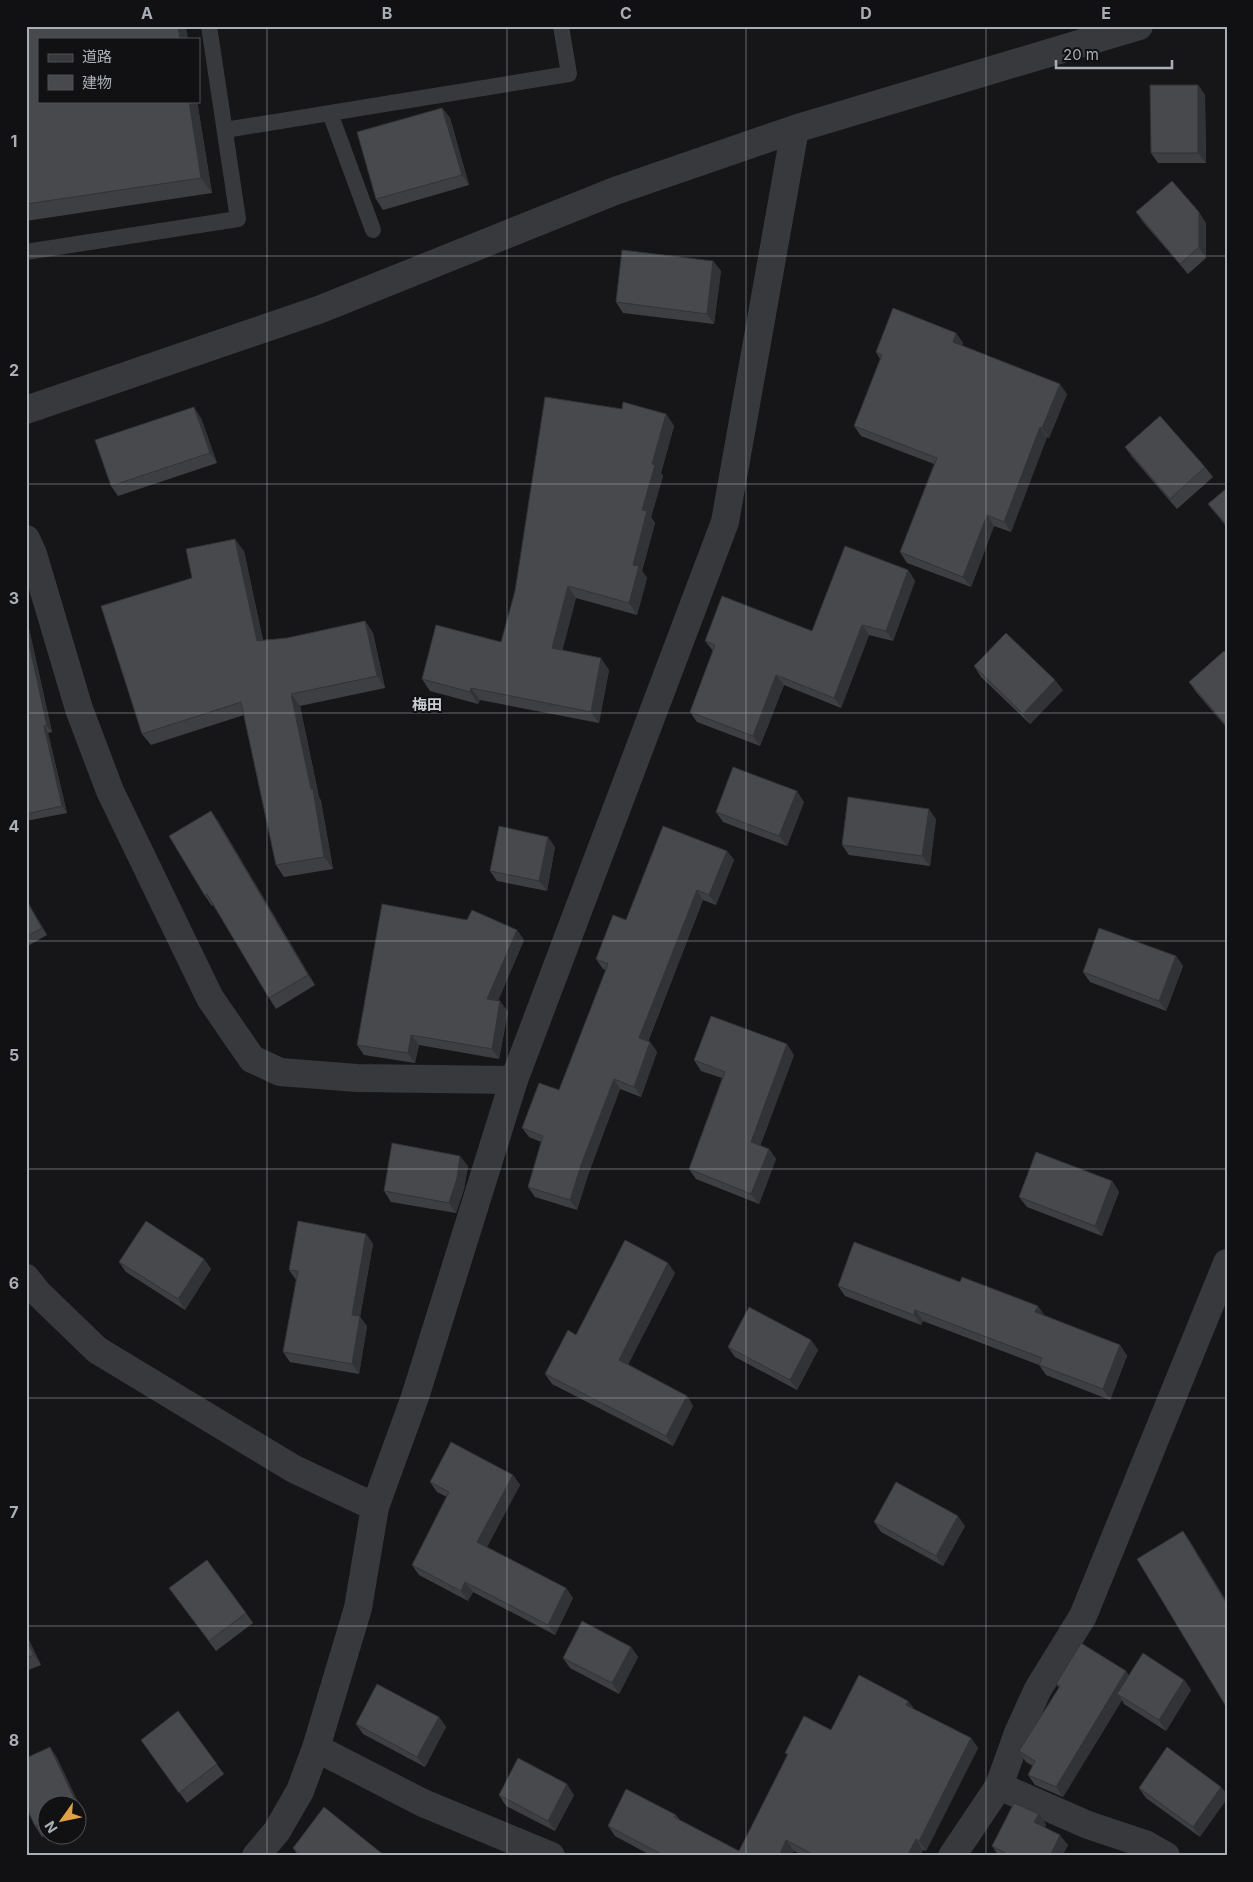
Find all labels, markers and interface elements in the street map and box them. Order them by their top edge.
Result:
text: A [141,3,153,23]
text: B [382,3,392,23]
text: C [620,3,632,23]
text: D [860,3,872,23]
text: E [1101,3,1111,23]
legend [38,38,200,102]
scale bar [1056,38,1172,70]
text: 20 m [1063,45,1099,64]
text: 道路 [82,47,112,66]
text: 建物 [82,73,112,92]
text: 1 [11,131,17,151]
text: 2 [9,360,19,380]
text: 3 [9,588,19,608]
district label: 梅田 [412,695,442,714]
text: 4 [9,816,20,836]
text: 5 [9,1045,19,1065]
text: 6 [9,1273,19,1293]
text: 7 [9,1502,19,1522]
text: 8 [9,1730,19,1750]
north arrow [38,1794,88,1844]
text: N [41,1818,61,1836]

